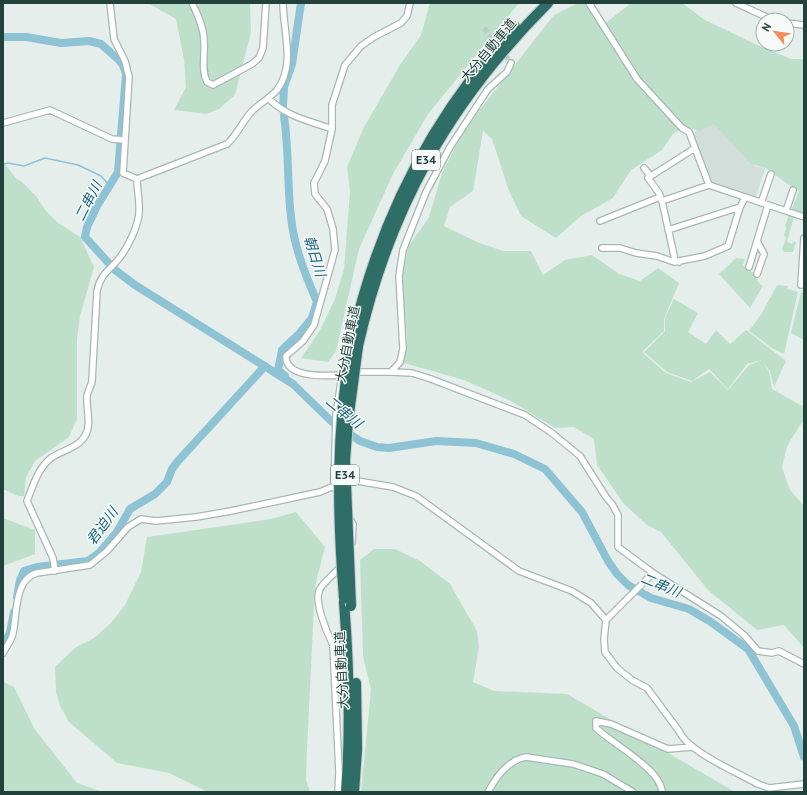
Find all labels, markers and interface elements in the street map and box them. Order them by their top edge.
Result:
north arrow [755,12,795,52]
street label: 大分自動車道 [457,15,520,86]
text: N [758,20,774,34]
road number: E34 [412,150,440,170]
water label: 二串川 [70,176,106,224]
water label: 朝日川 [300,233,330,281]
street label: 大分自動車道 [332,304,363,384]
water label: 二串川 [322,392,368,433]
road number: E34 [331,465,359,485]
water label: 君迫川 [82,502,123,548]
water label: 二串川 [638,569,686,602]
street label: 大分自動車道 [331,631,352,709]

